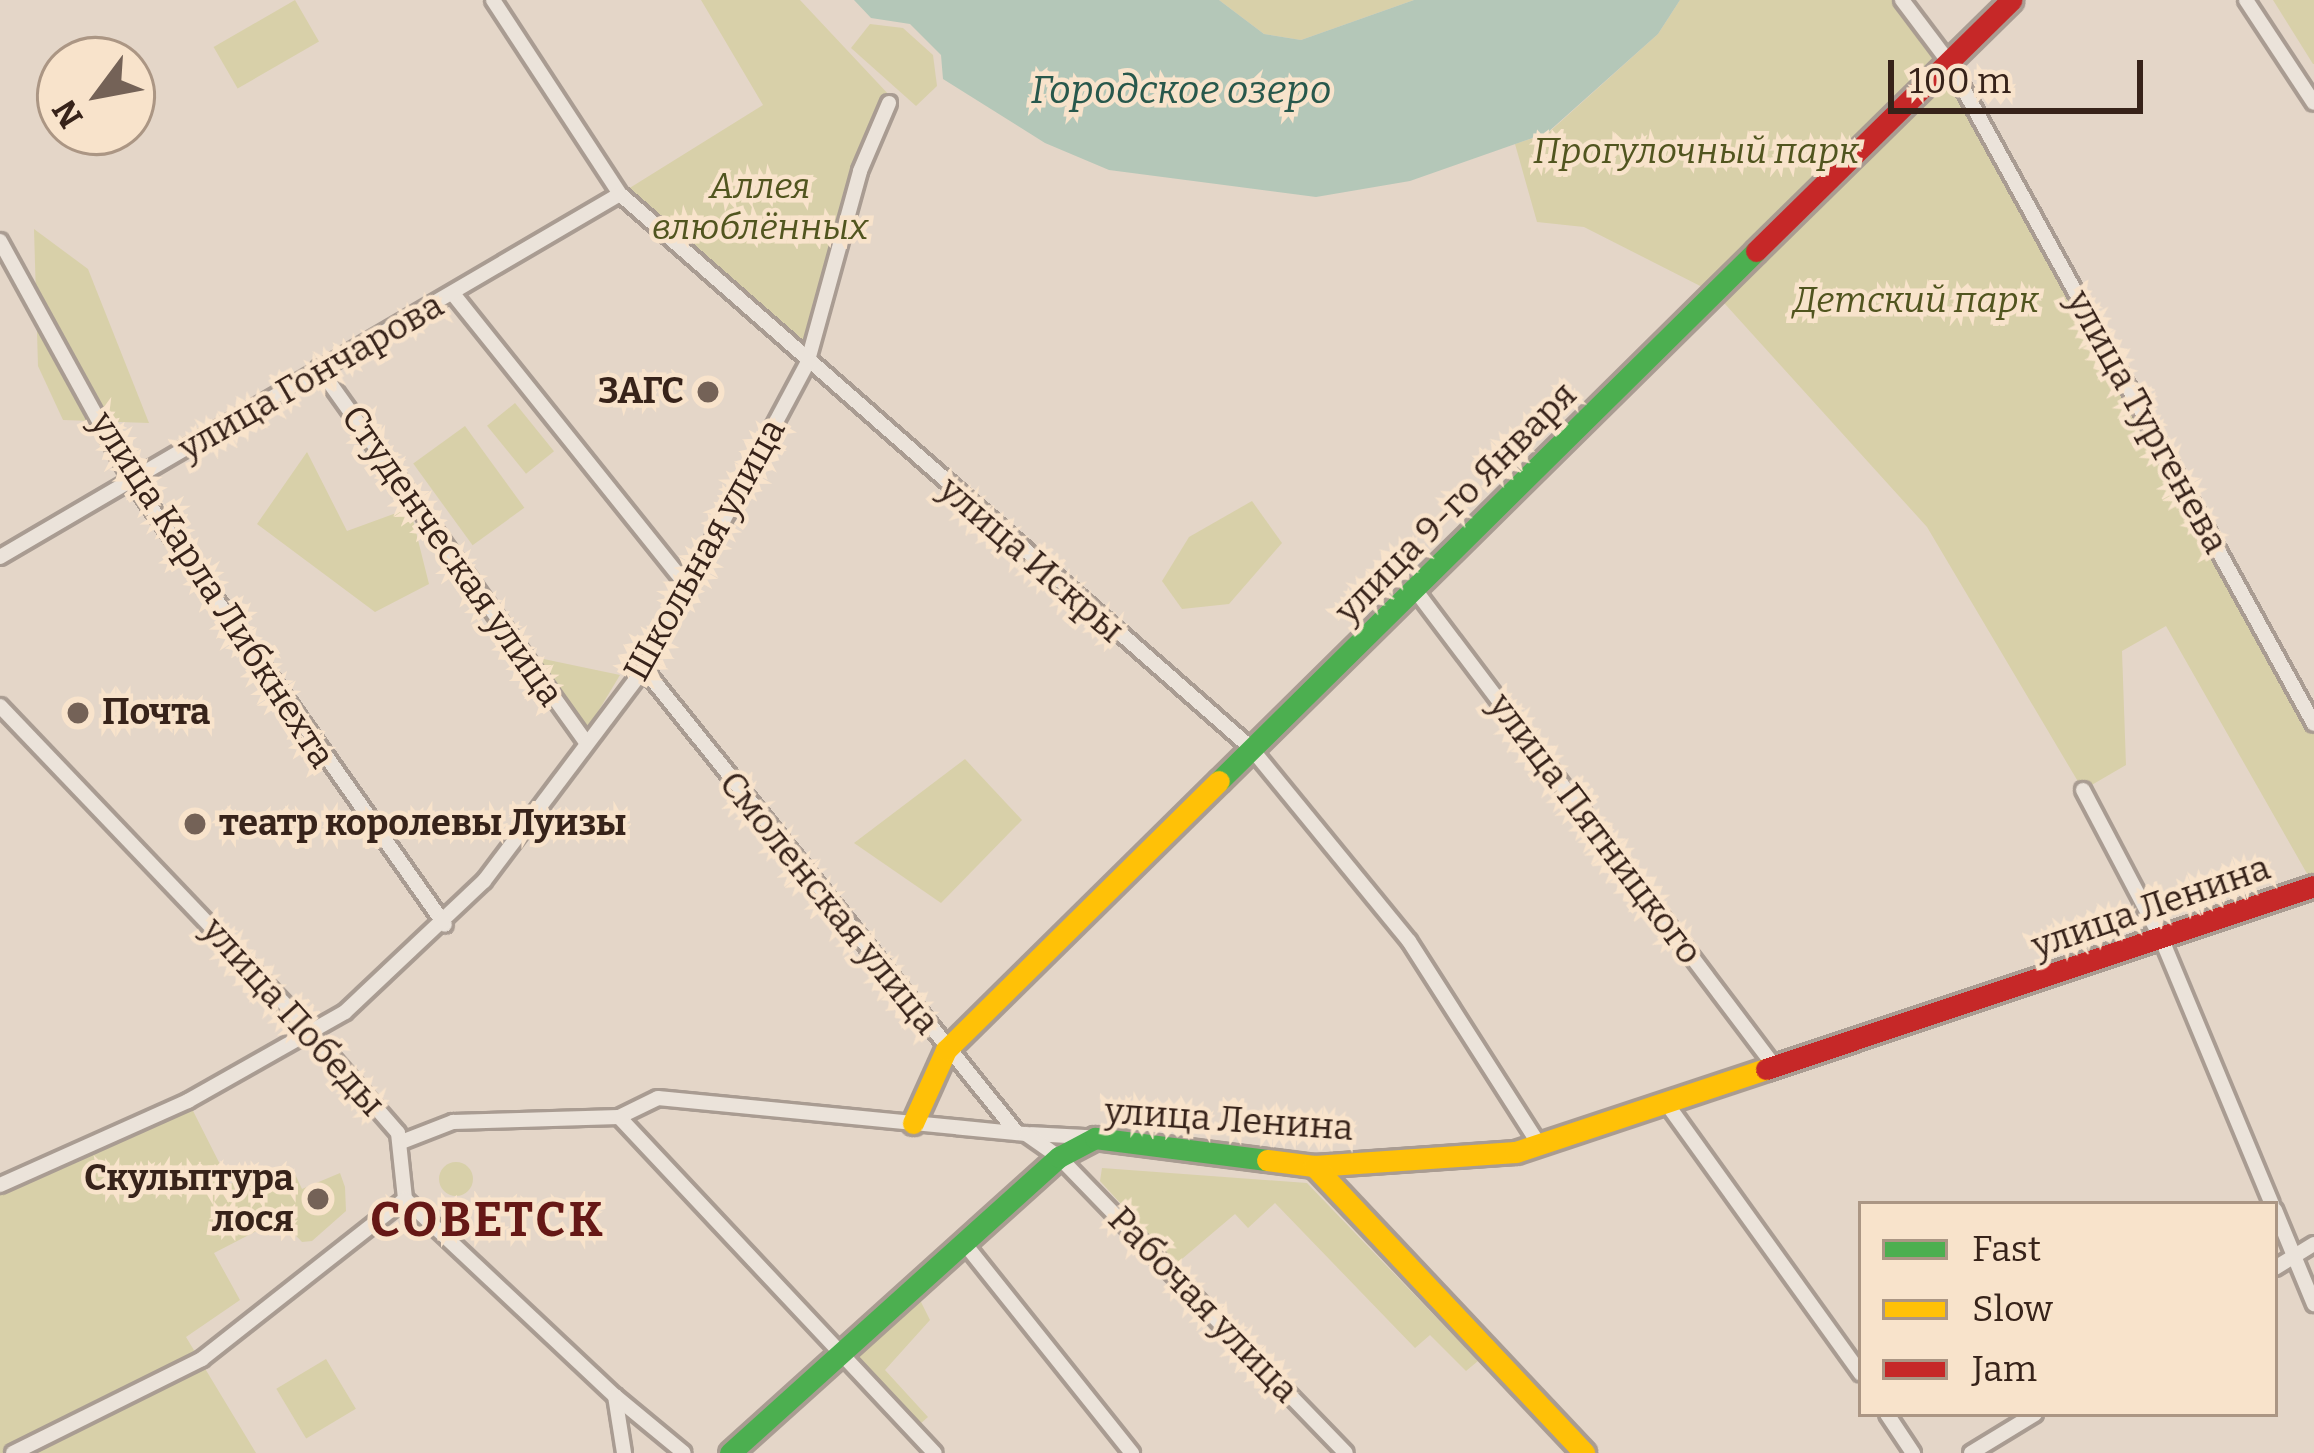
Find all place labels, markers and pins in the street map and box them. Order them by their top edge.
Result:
place label: ЗАГС [598,370,684,414]
marker: ЗАГС [695,379,721,405]
place label: Почта [102,691,210,735]
marker: Почта [65,700,91,726]
place label: театр королевы Луизы [219,802,627,846]
marker: театр королевы Луизы [182,811,208,837]
place label: Скульптура лося [84,1156,294,1241]
marker: Скульптура лося [305,1186,331,1212]

